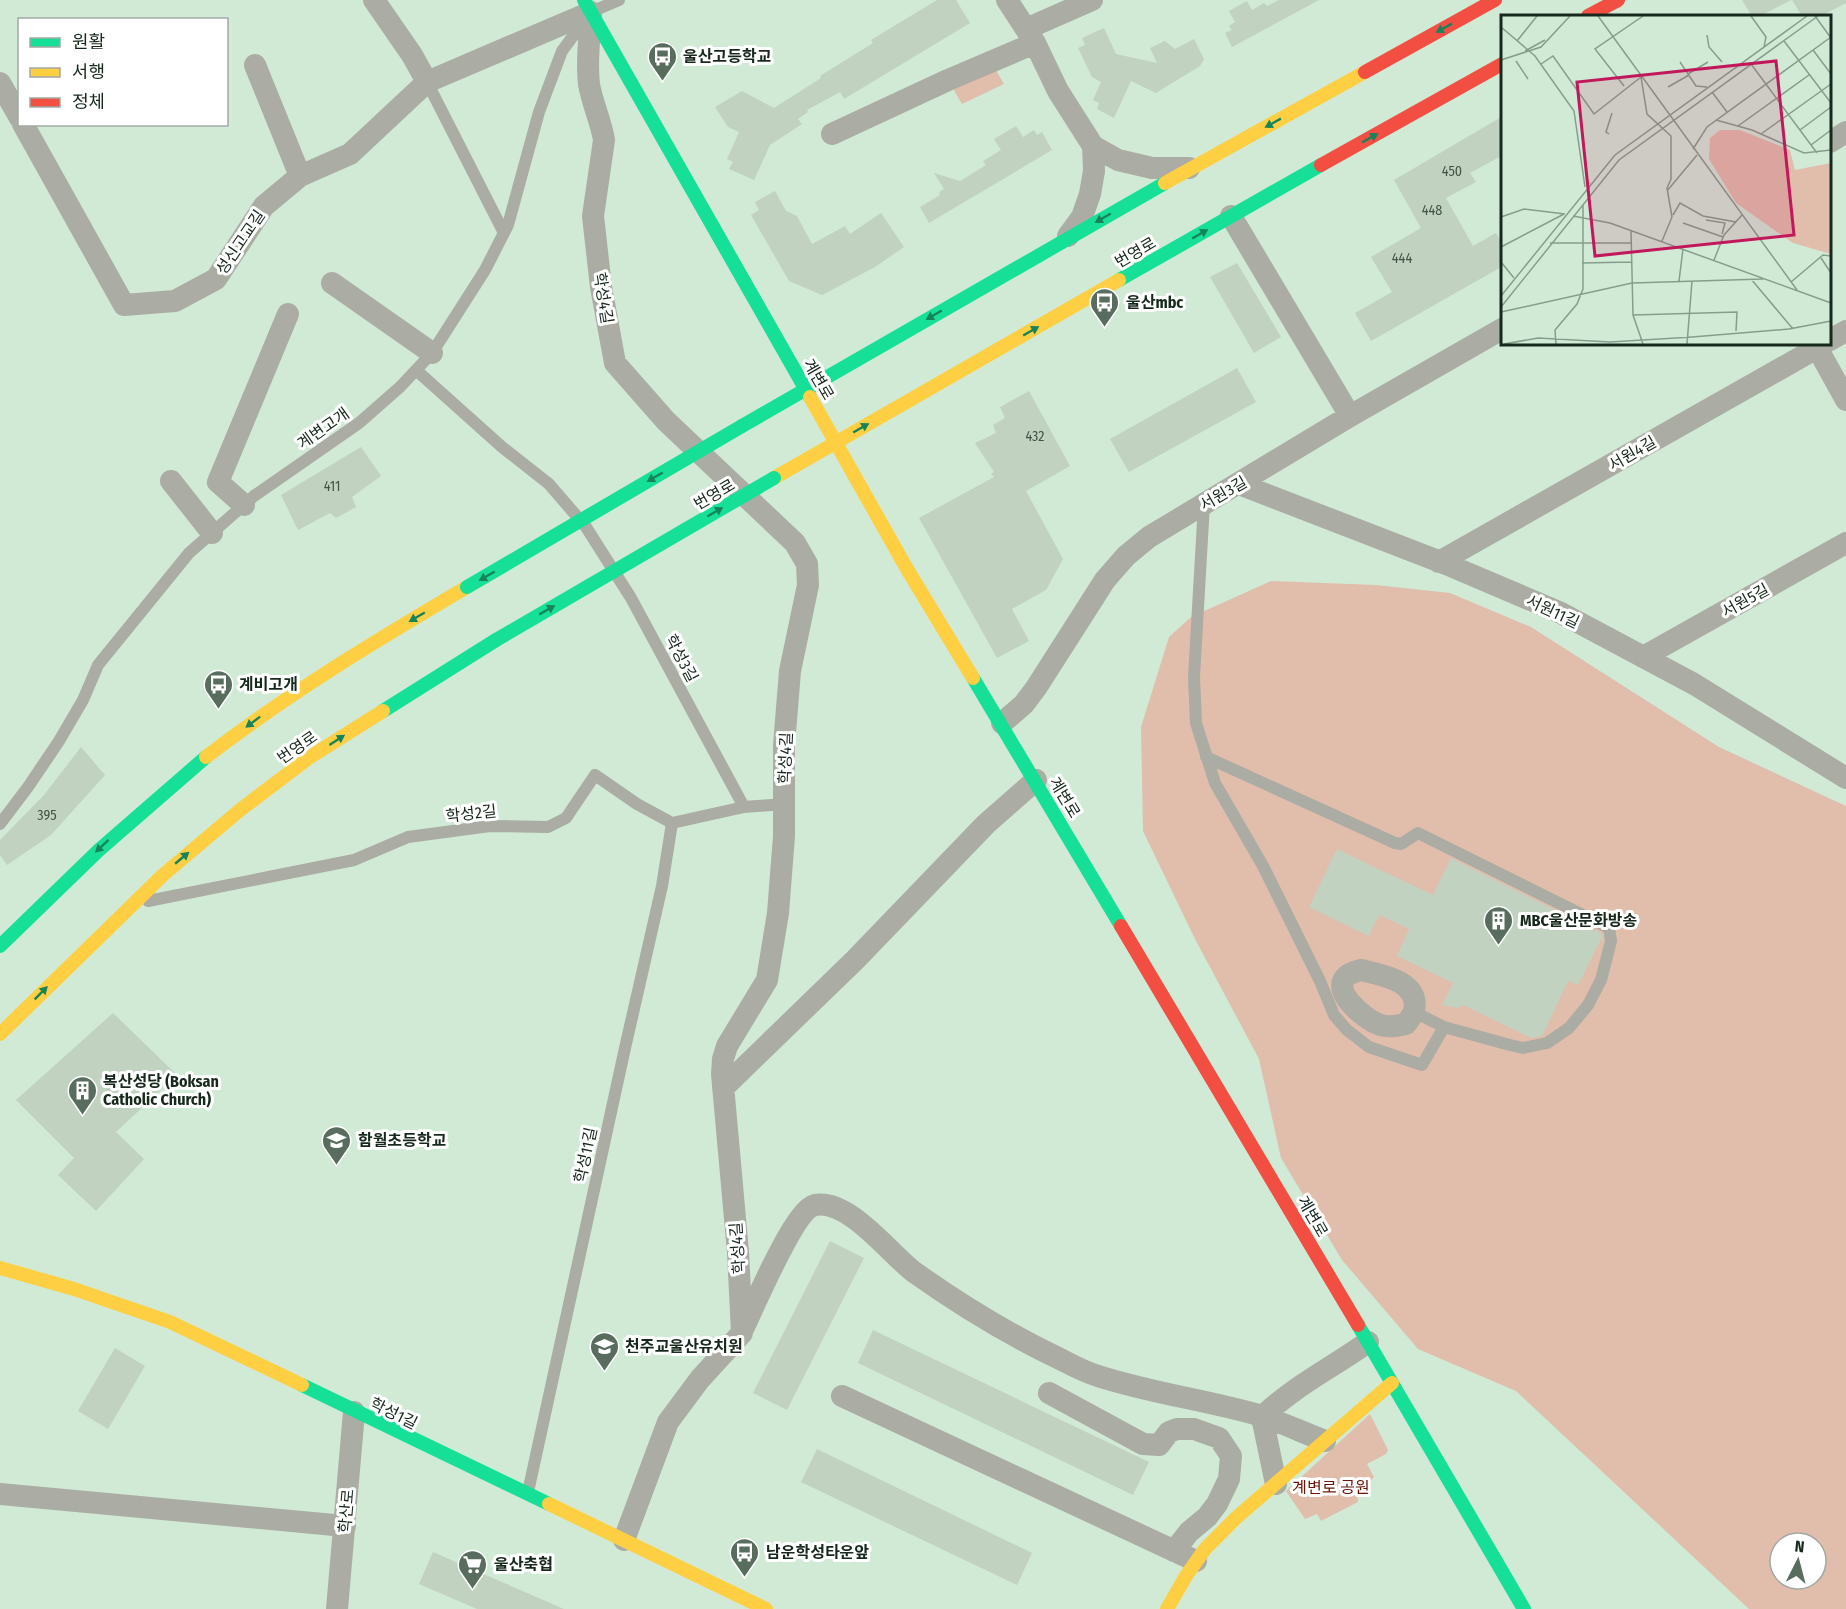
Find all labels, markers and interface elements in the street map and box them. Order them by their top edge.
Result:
inset map [1501,15,1831,345]
legend [18,18,228,126]
one-way arrow [1435,23,1452,33]
text: 원활 [72,31,105,53]
bus stop icon: 울산고등학교 [646,40,678,82]
place label: 울산고등학교 [683,47,772,66]
text: 서행 [72,61,105,83]
text: 정체 [72,91,105,113]
one-way arrow [1264,118,1281,128]
one-way arrow [1361,134,1378,144]
house number: 450 [1442,163,1462,180]
house number: 448 [1422,202,1442,219]
street label: 성신고교길 [212,206,269,278]
one-way arrow [1095,213,1111,224]
one-way arrow [1192,229,1209,239]
street label: 번영로 [1111,233,1159,272]
house number: 444 [1392,250,1412,267]
street label: 학성4길 [590,271,617,325]
bus stop icon: 울산mbc [1089,286,1121,328]
place label: 울산mbc [1126,293,1183,312]
one-way arrow [926,310,942,321]
one-way arrow [1022,326,1039,336]
street label: 계변로 [799,355,838,403]
street label: 계변고개 [294,404,353,453]
one-way arrow [853,423,870,433]
house number: 432 [1026,428,1044,445]
street label: 서원4길 [1605,432,1659,475]
one-way arrow [646,472,663,482]
street label: 서원3길 [1196,472,1250,515]
street label: 번영로 [690,475,738,514]
house number: 411 [324,478,340,495]
one-way arrow [707,507,723,518]
one-way arrow [479,570,495,581]
street label: 서원5길 [1718,580,1772,621]
street label: 서원11길 [1523,591,1582,632]
one-way arrow [539,605,555,616]
one-way arrow [409,611,425,622]
street label: 학성3길 [661,631,702,685]
bus stop icon: 계비고개 [202,668,234,710]
place label: 계비고개 [239,675,298,694]
one-way arrow [245,716,261,728]
street label: 번영로 [274,727,321,768]
street label: 학성4길 [775,732,796,784]
one-way arrow [328,734,345,745]
street label: 계변로 [1045,773,1084,821]
street label: 학성2길 [445,801,498,826]
house number: 395 [37,807,57,824]
one-way arrow [95,839,110,853]
one-way arrow [174,852,189,865]
building icon: MBC울산문화방송 [1483,904,1515,946]
place label: MBC울산문화방송 [1520,911,1637,930]
one-way arrow [34,985,48,1000]
place label: 복산성당 (Boksan Catholic Church) [103,1072,219,1109]
building icon: 복산성당 (Boksan Catholic Church) [66,1074,98,1116]
school or university icon: 함월초등학교 [321,1124,353,1166]
street label: 학성11길 [570,1126,601,1185]
place label: 함월초등학교 [358,1131,447,1150]
street label: 계변로 [1293,1192,1332,1240]
street label: 학성4길 [726,1221,749,1275]
school or university icon: 천주교울산유치원 [588,1330,620,1372]
place label: 천주교울산유치원 [625,1337,743,1356]
street label: 학성1길 [367,1394,421,1433]
park label: 계변로 공원 [1292,1478,1370,1497]
street label: 학산로 [335,1488,358,1534]
north arrow [1768,1531,1828,1591]
bus stop icon: 남운학성타운앞 [729,1536,761,1578]
text: N [1794,1537,1805,1557]
place label: 남운학성타운앞 [766,1543,869,1562]
supermarket icon: 울산축협 [457,1548,489,1590]
place label: 울산축협 [494,1555,553,1574]

